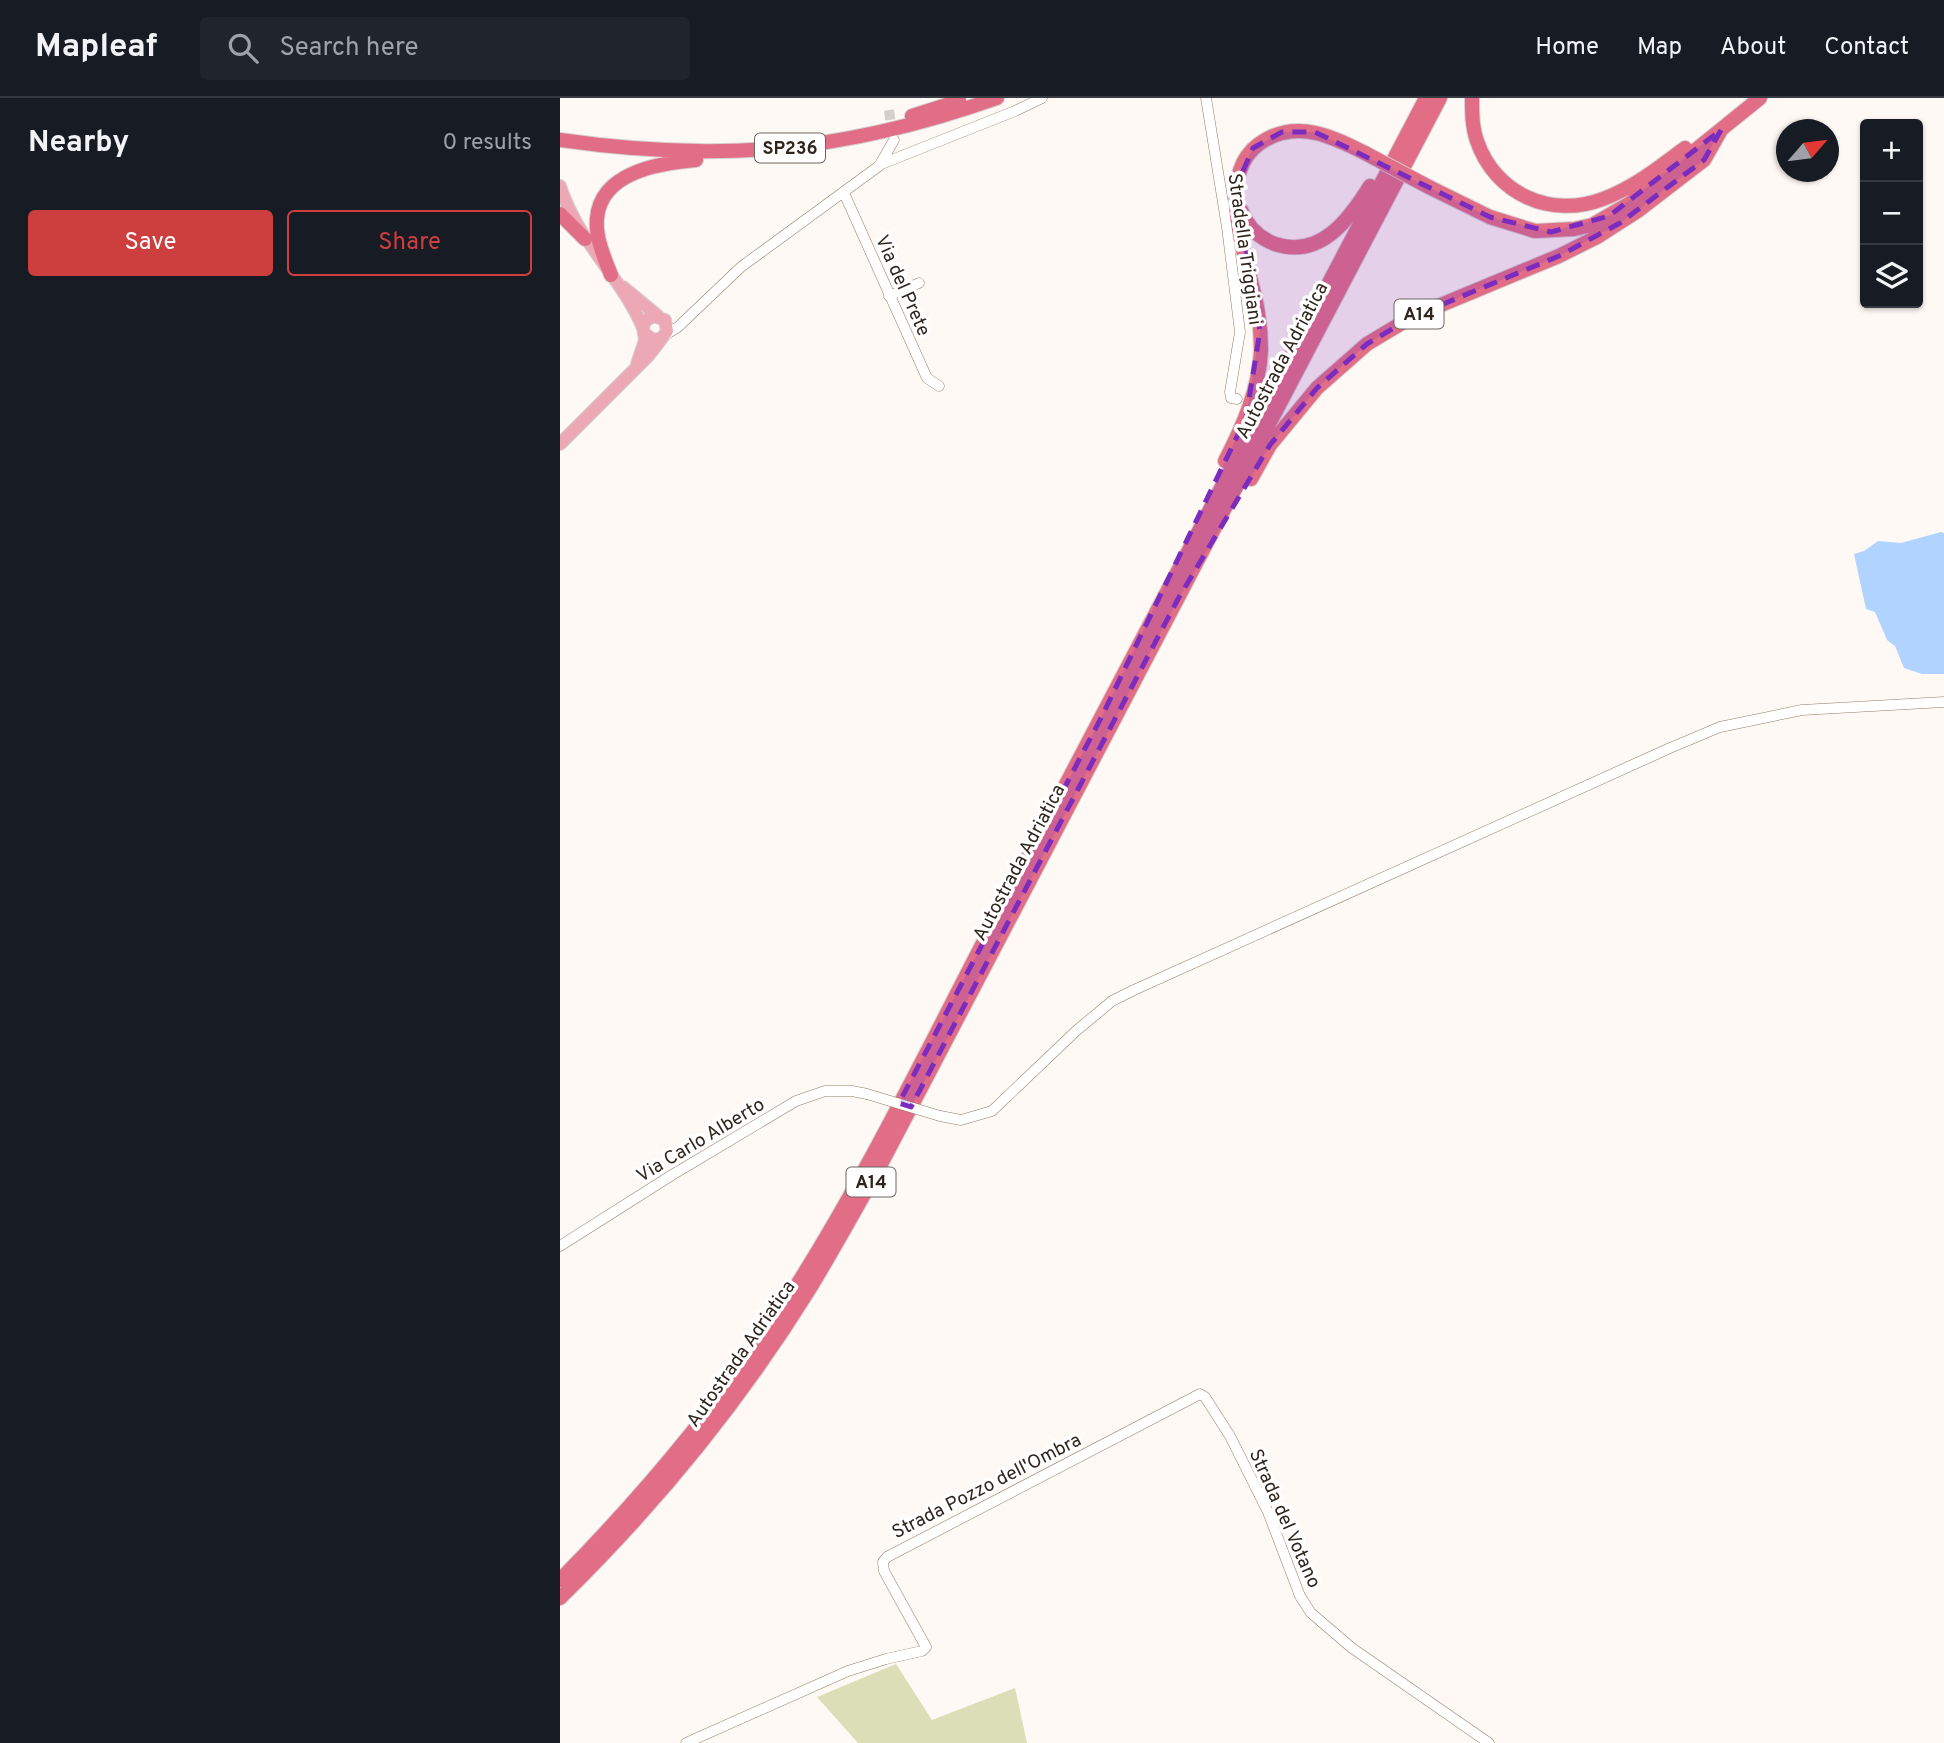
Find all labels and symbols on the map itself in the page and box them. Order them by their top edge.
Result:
north arrow [1776,119,1839,182]
road number: SP236 [755,134,825,162]
street label: Stradella Triggiani [1221,172,1267,327]
street label: Via del Prete [869,232,935,340]
street label: Autostrada Adriatica [1231,279,1334,443]
road number: A14 [1394,300,1444,328]
street label: Autostrada Adriatica [968,781,1071,945]
street label: Via Carlo Alberto [633,1093,770,1188]
road number: A14 [846,1168,896,1196]
street label: Autostrada Adriatica [682,1276,801,1432]
street label: Strada Pozzo dell'Ombra [888,1429,1086,1545]
street label: Strada del Votano [1243,1446,1326,1592]

